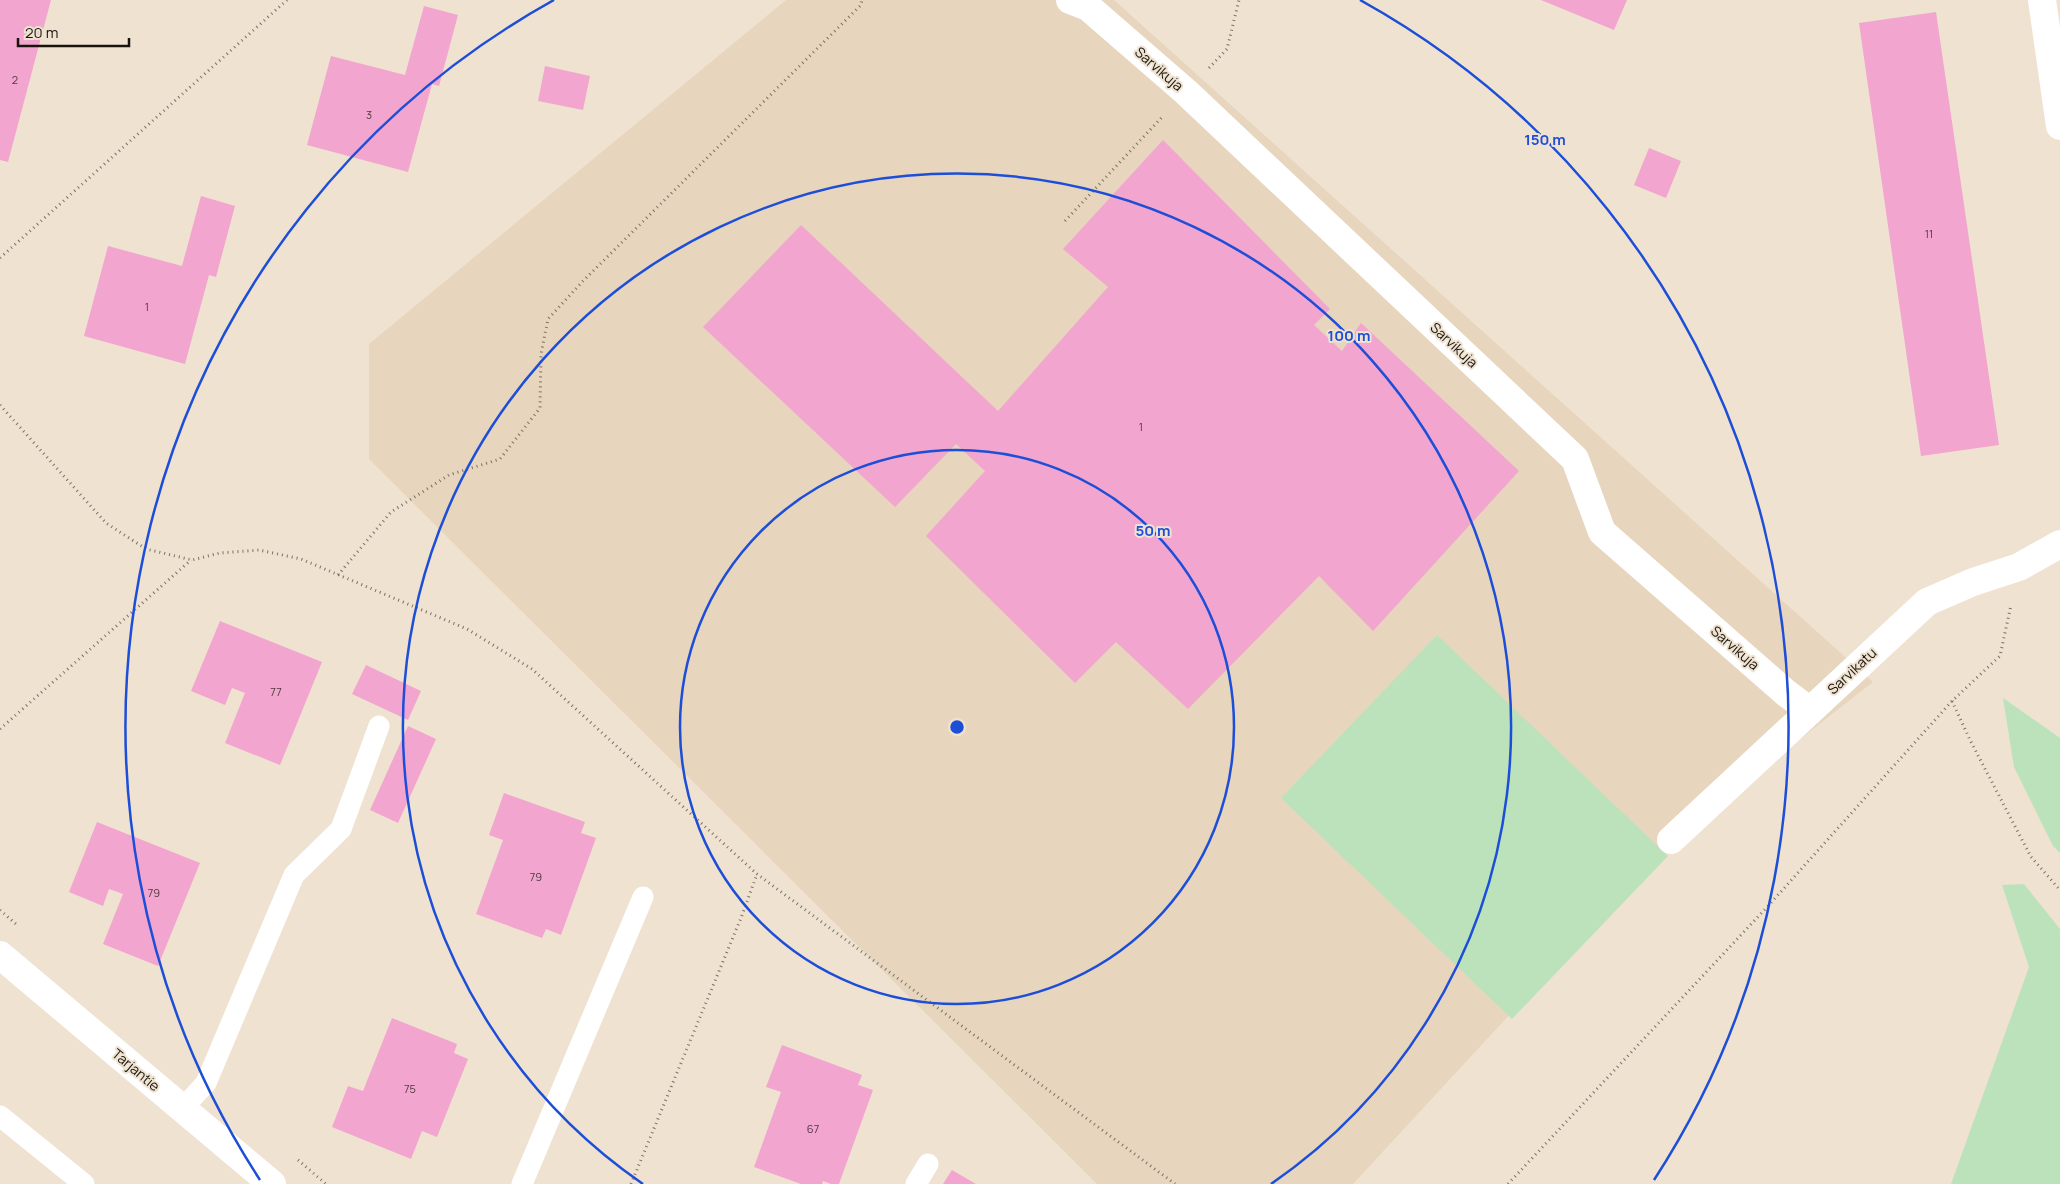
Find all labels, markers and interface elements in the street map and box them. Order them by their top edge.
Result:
scale bar [18,15,129,47]
text: 20 m [25,22,58,43]
street label: Sarvikuja [1131,42,1188,95]
house number: 2 [12,72,18,87]
house number: 3 [366,107,372,122]
text: 150 m [1524,129,1566,150]
house number: 11 [1925,226,1933,241]
house number: 1 [145,299,149,314]
street label: Sarvikuja [1427,318,1482,371]
text: 100 m [1328,325,1370,346]
house number: 1 [1139,419,1143,434]
text: 50 m [1135,520,1171,541]
street label: Sarvikuja [1707,621,1764,674]
street label: Sarvikatu [1823,643,1880,698]
house number: 77 [270,684,282,699]
centre of rings [948,718,966,736]
house number: 79 [530,869,542,884]
house number: 79 [148,885,160,900]
street label: Tarjantie [108,1044,164,1095]
house number: 75 [404,1081,416,1096]
house number: 67 [807,1121,819,1136]

